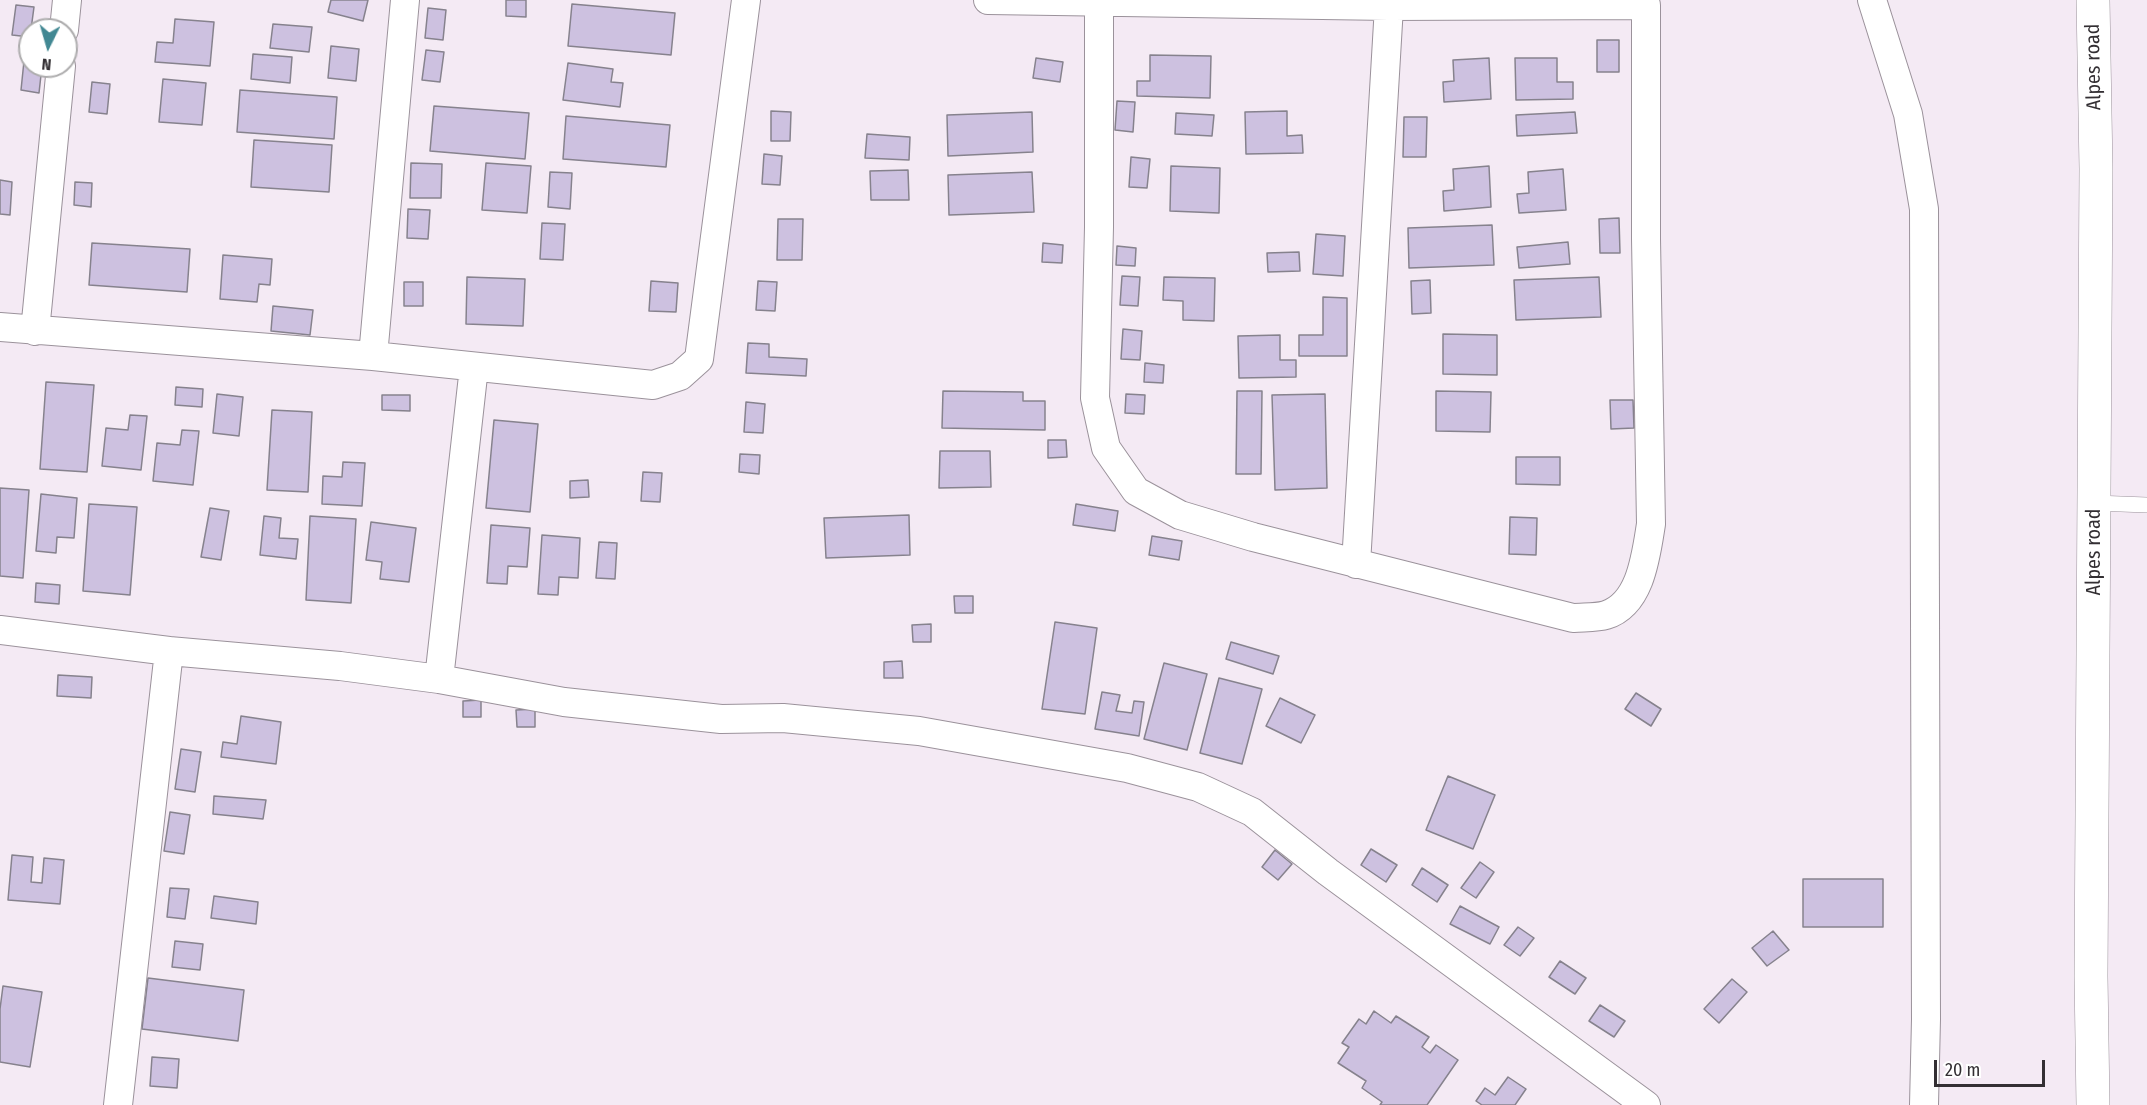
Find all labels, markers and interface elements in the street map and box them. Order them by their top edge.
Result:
north arrow [18,18,78,78]
street label: Alpes road [2081,23,2107,111]
text: N [41,55,52,74]
street label: Alpes road [2082,509,2106,595]
scale bar [1937,1048,2048,1086]
text: 20 m [1945,1059,1980,1081]

